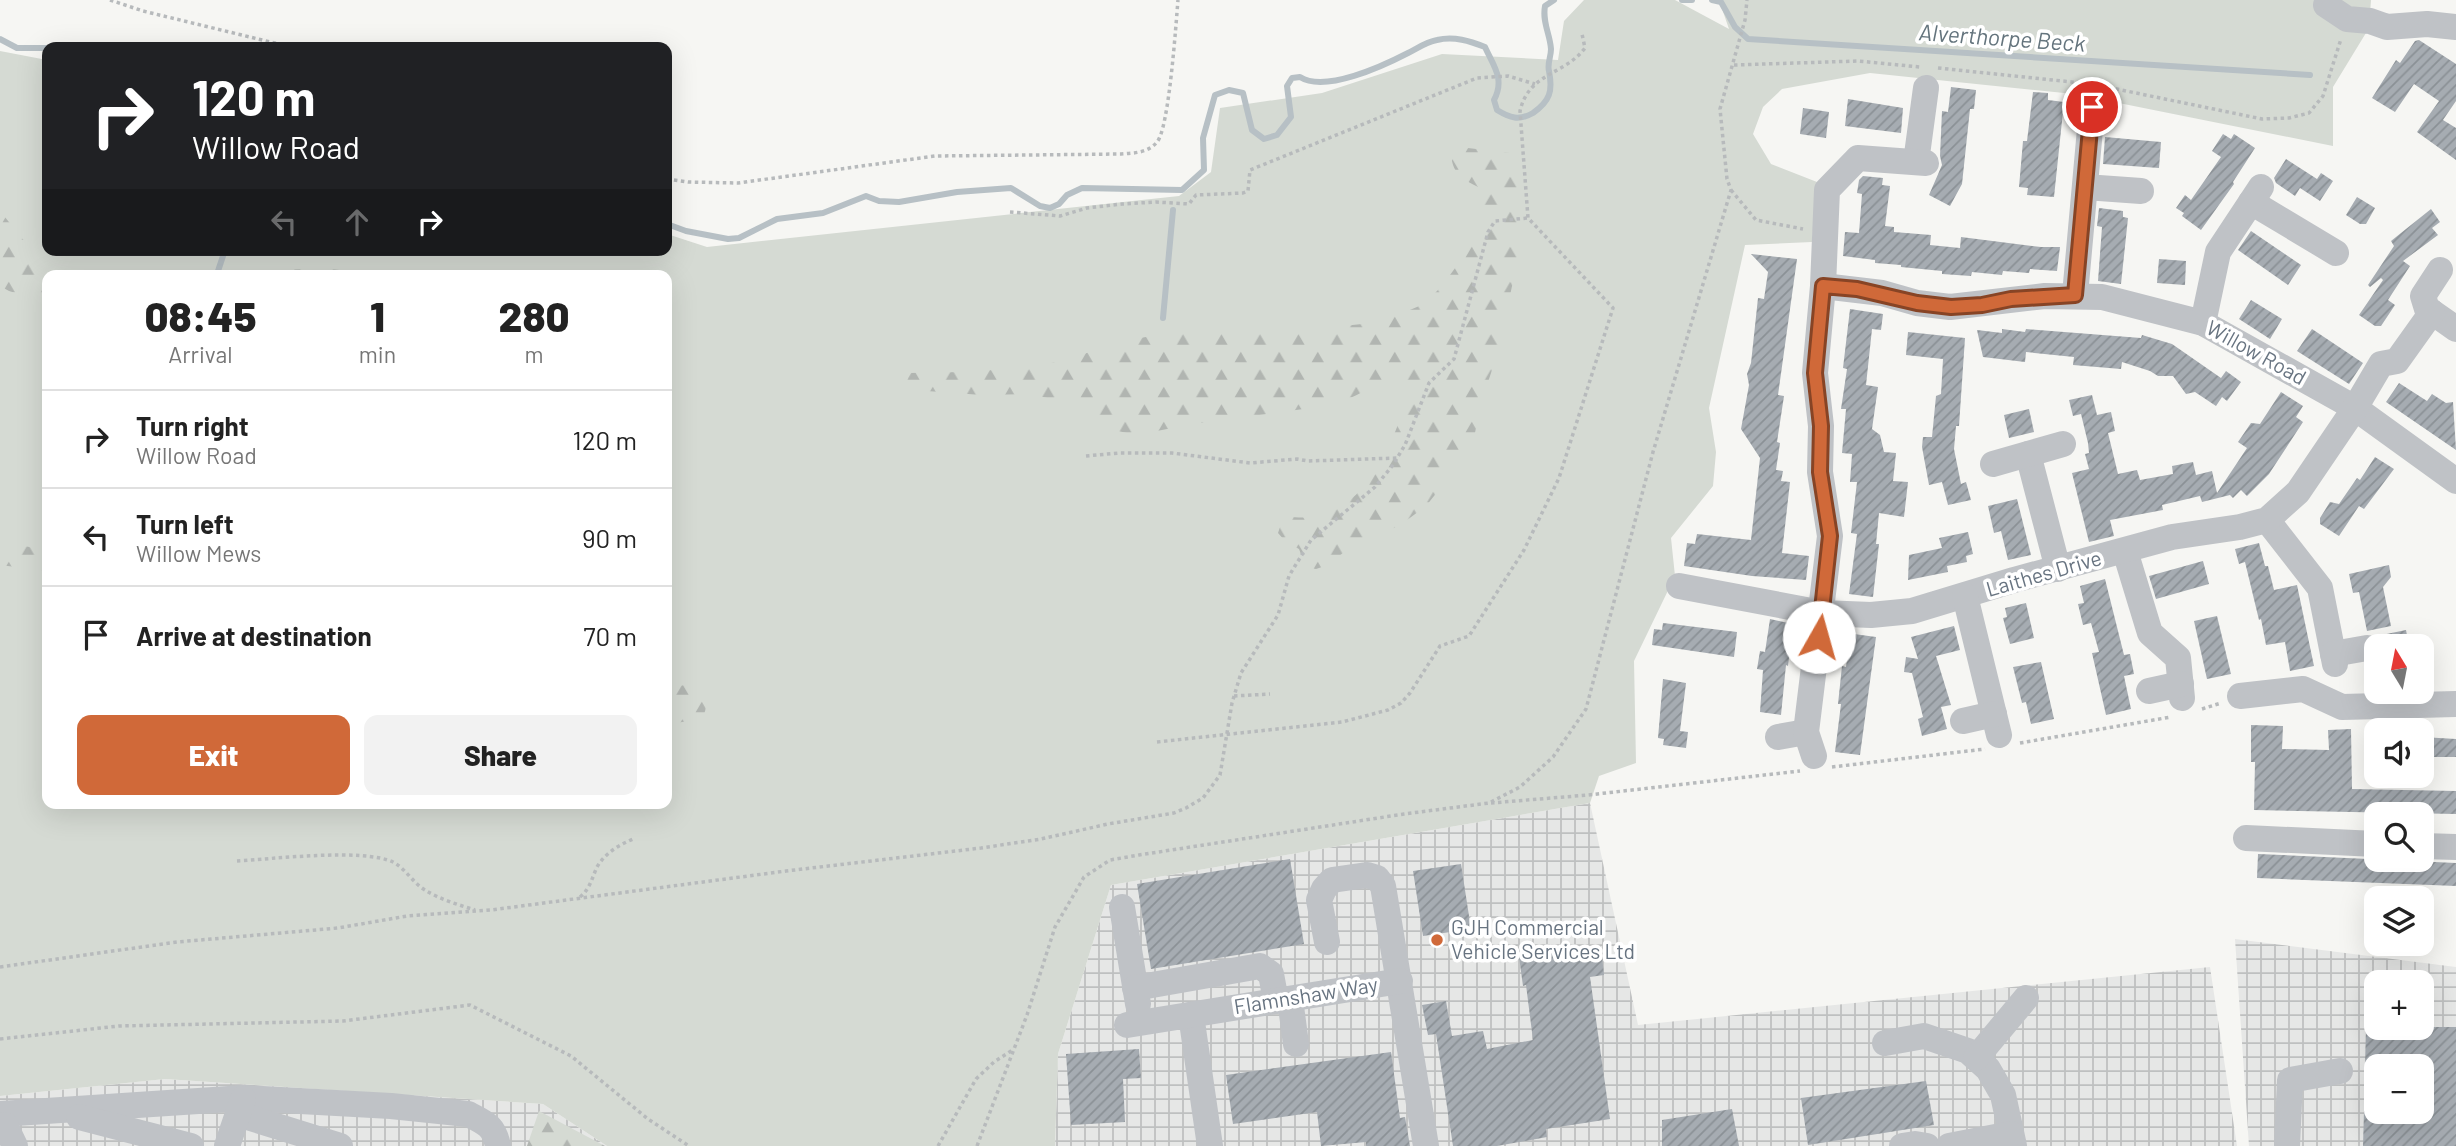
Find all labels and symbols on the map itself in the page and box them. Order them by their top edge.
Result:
water label: Alverthorpe Beck [1918,17,2086,57]
pin [2062,77,2122,137]
street label: Willow Road [2202,314,2311,389]
street label: Laithes Drive [1983,544,2104,601]
position arrow [1782,600,1856,674]
north arrow [2364,634,2434,704]
place label: GJH Commercial Vehicle Services Ltd [1451,914,1635,963]
marker: GJH Commercial Vehicle Services Ltd [1429,932,1445,948]
street label: Flamnshaw Way [1232,971,1380,1018]

